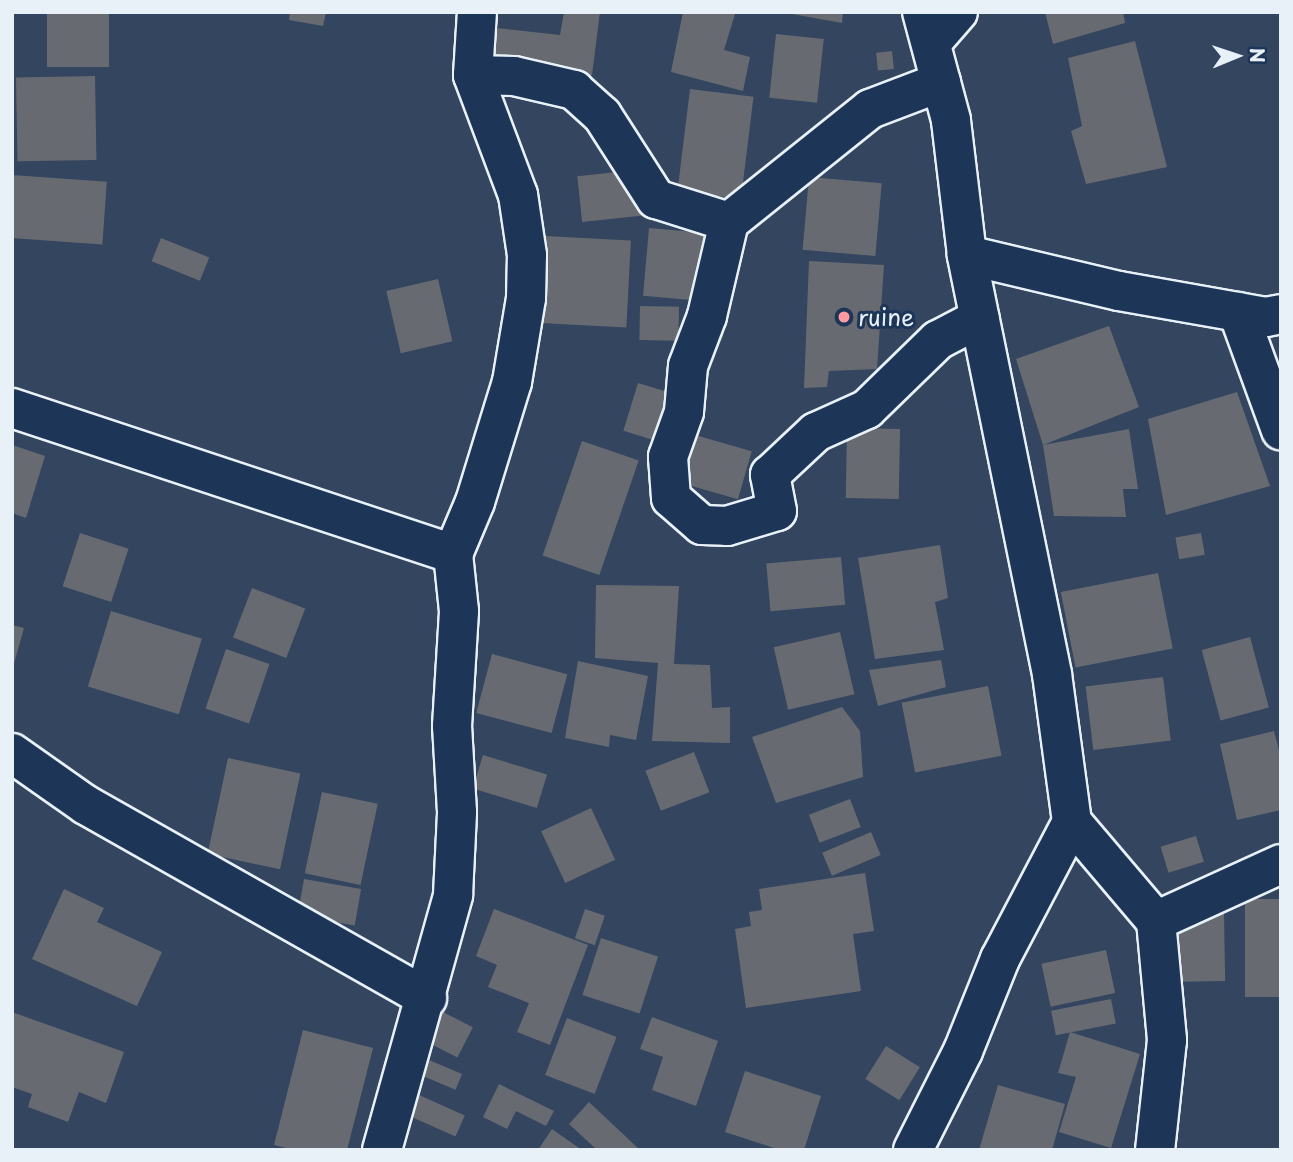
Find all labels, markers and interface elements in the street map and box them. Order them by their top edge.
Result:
north arrow [1202,21,1272,91]
text: N [1244,47,1272,63]
place label: ruine [858,303,914,331]
marker: ruine [836,309,852,325]

